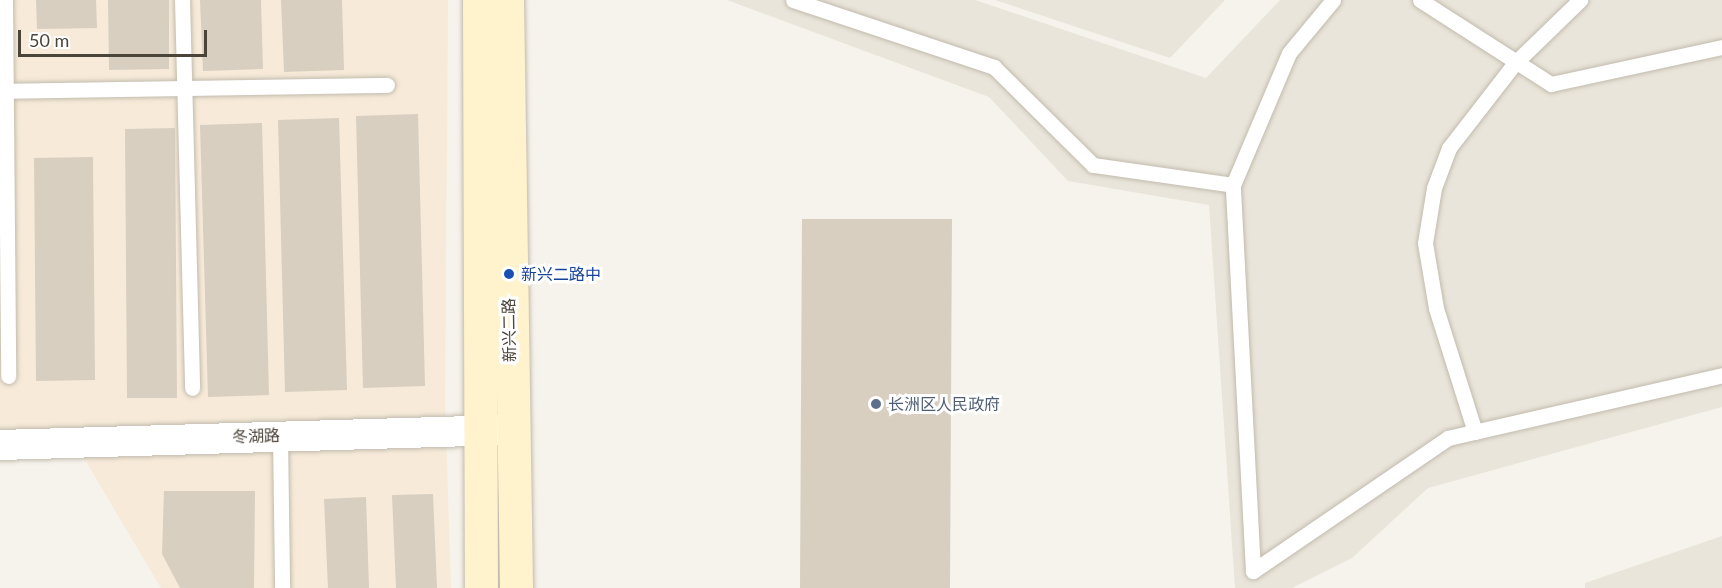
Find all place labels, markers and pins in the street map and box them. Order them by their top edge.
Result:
place label: 新兴二路中 [521,264,601,284]
marker: 新兴二路中 [502,267,516,281]
place label: 长洲区人民政府 [888,394,1000,414]
marker: 长洲区人民政府 [869,397,883,411]

